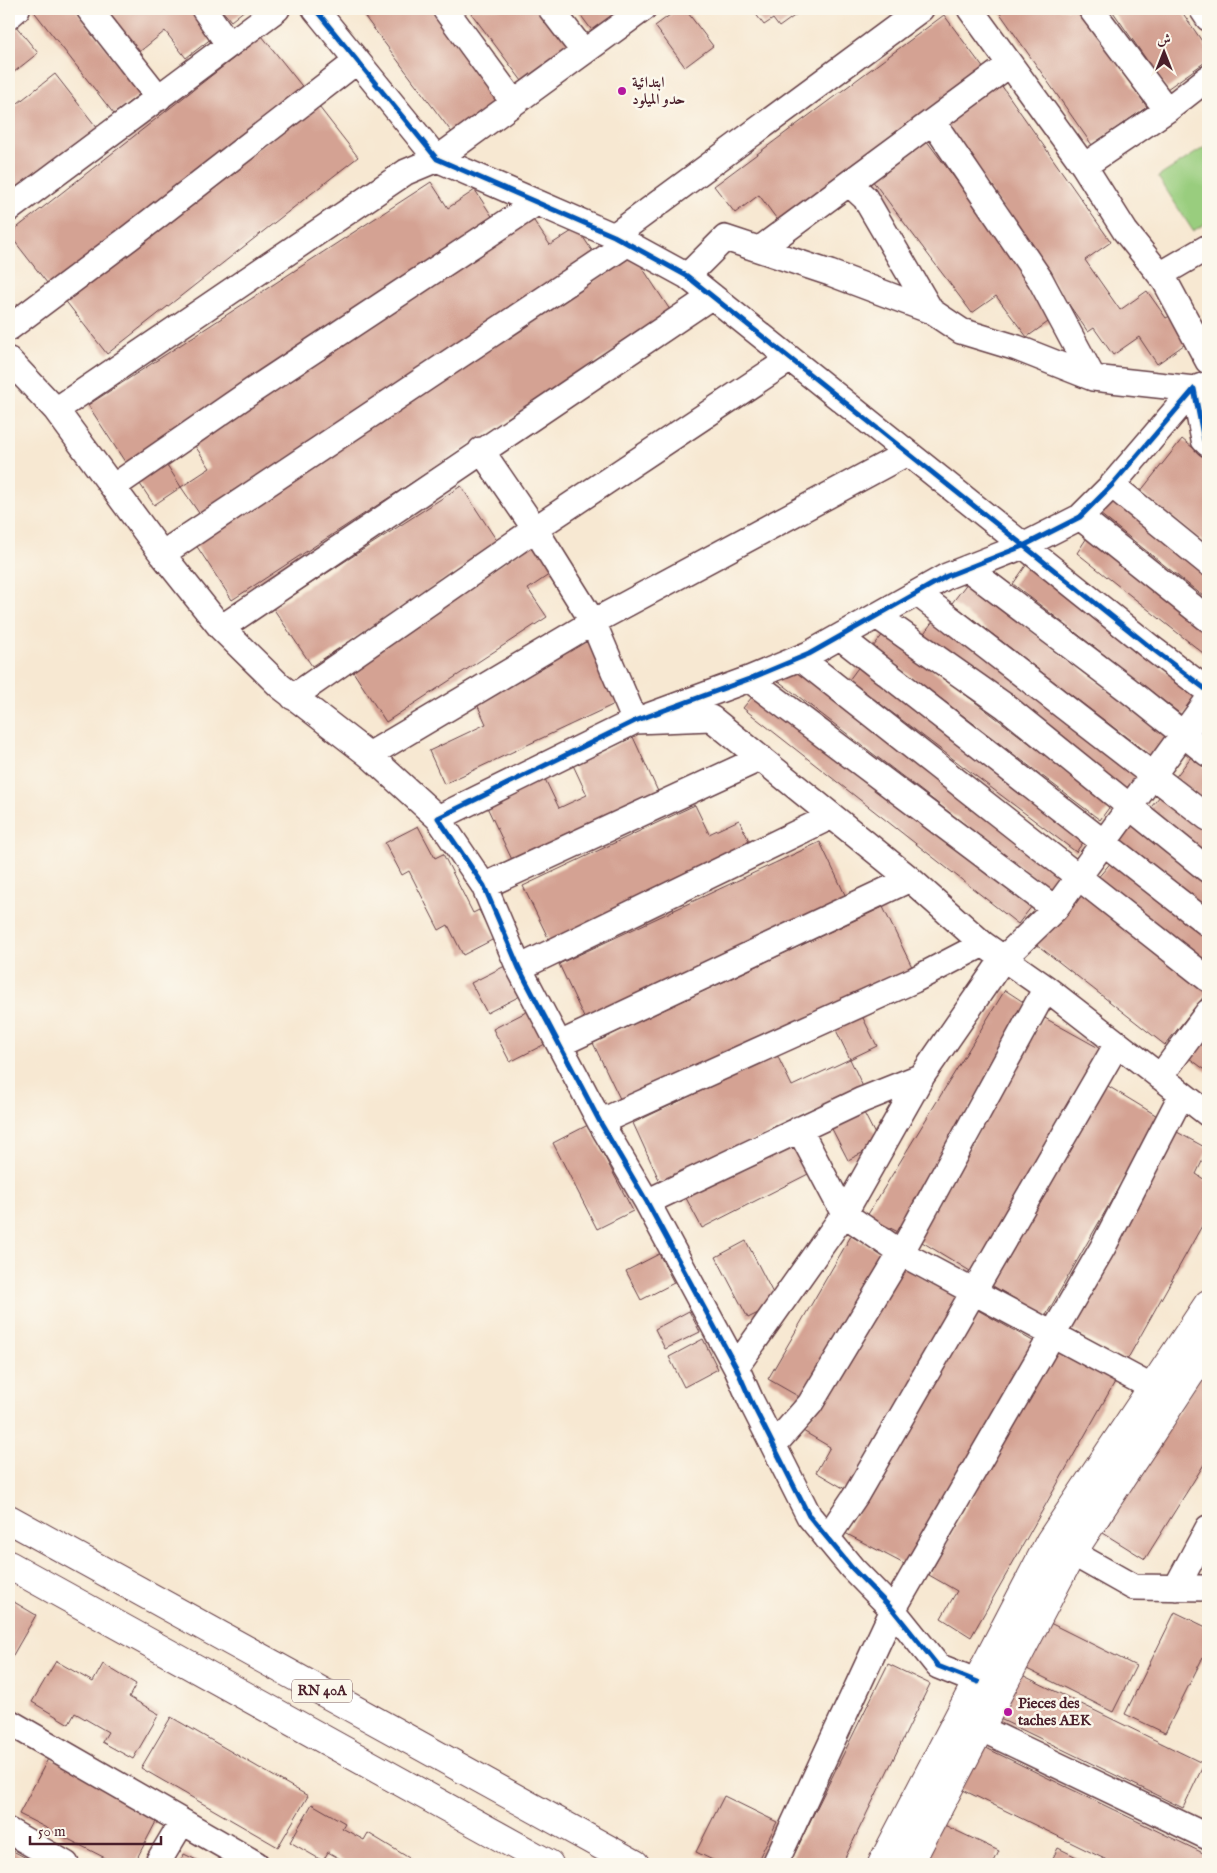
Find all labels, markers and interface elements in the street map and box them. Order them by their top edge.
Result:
north arrow [1140,28,1190,78]
text: ش [1157,31,1171,49]
place label: ابتدائية حدو الميلود [632,73,685,109]
marker: ابتدائية حدو الميلود [616,85,628,97]
road number: RN 40A [292,1680,352,1702]
place label: Pieces des taches AEK [1017,1694,1092,1730]
marker: Pieces des taches AEK [1002,1706,1014,1718]
scale bar [30,1813,161,1845]
text: 50 m [38,1822,66,1841]

